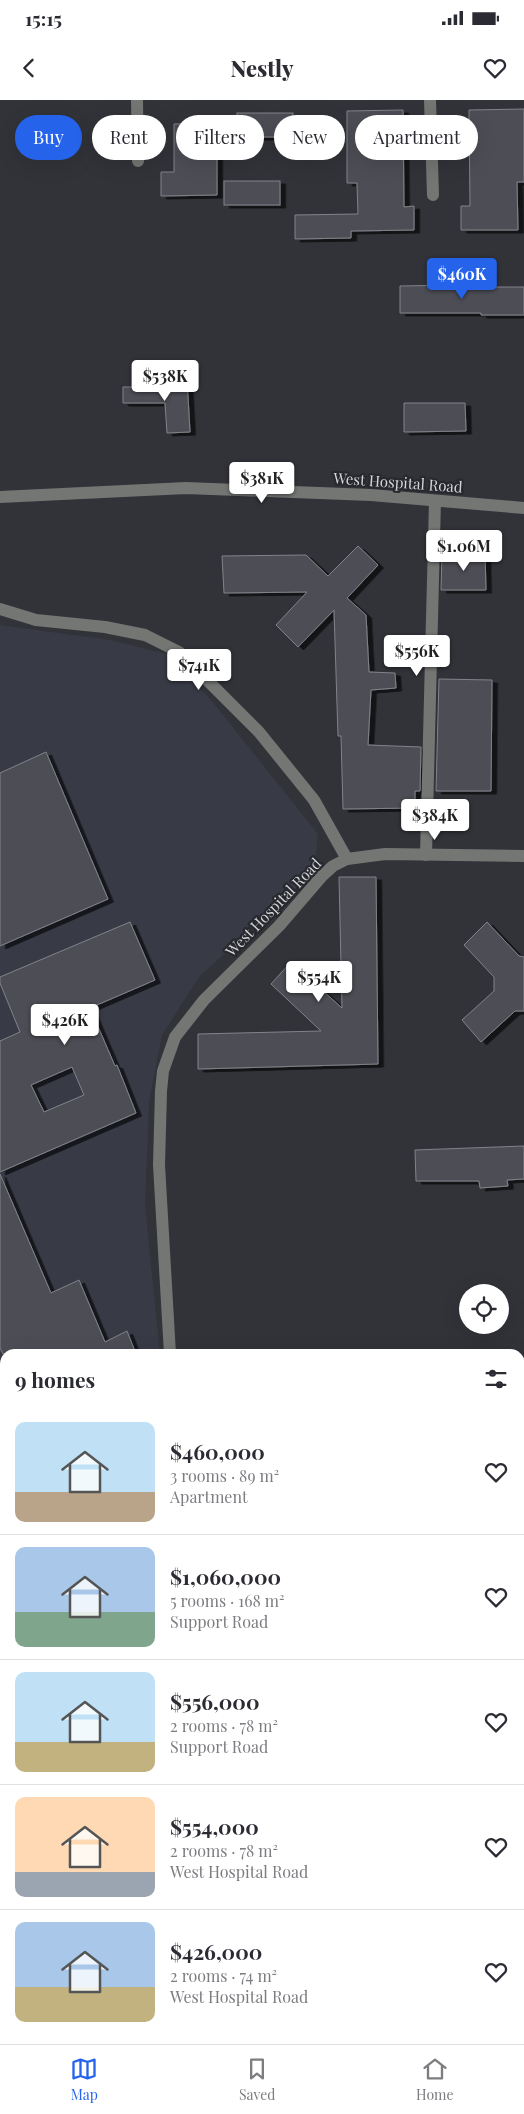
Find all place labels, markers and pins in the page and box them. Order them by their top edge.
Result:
pin: $460K [427,258,497,300]
pin: $538K [130,360,200,402]
pin: $381K [227,462,297,504]
pin: $1.06M [423,530,505,572]
pin: $556K [382,634,452,677]
pin: $741K [164,648,234,691]
pin: $384K [400,798,470,841]
pin: $554K [284,960,354,1003]
pin: $426K [30,1004,100,1046]

